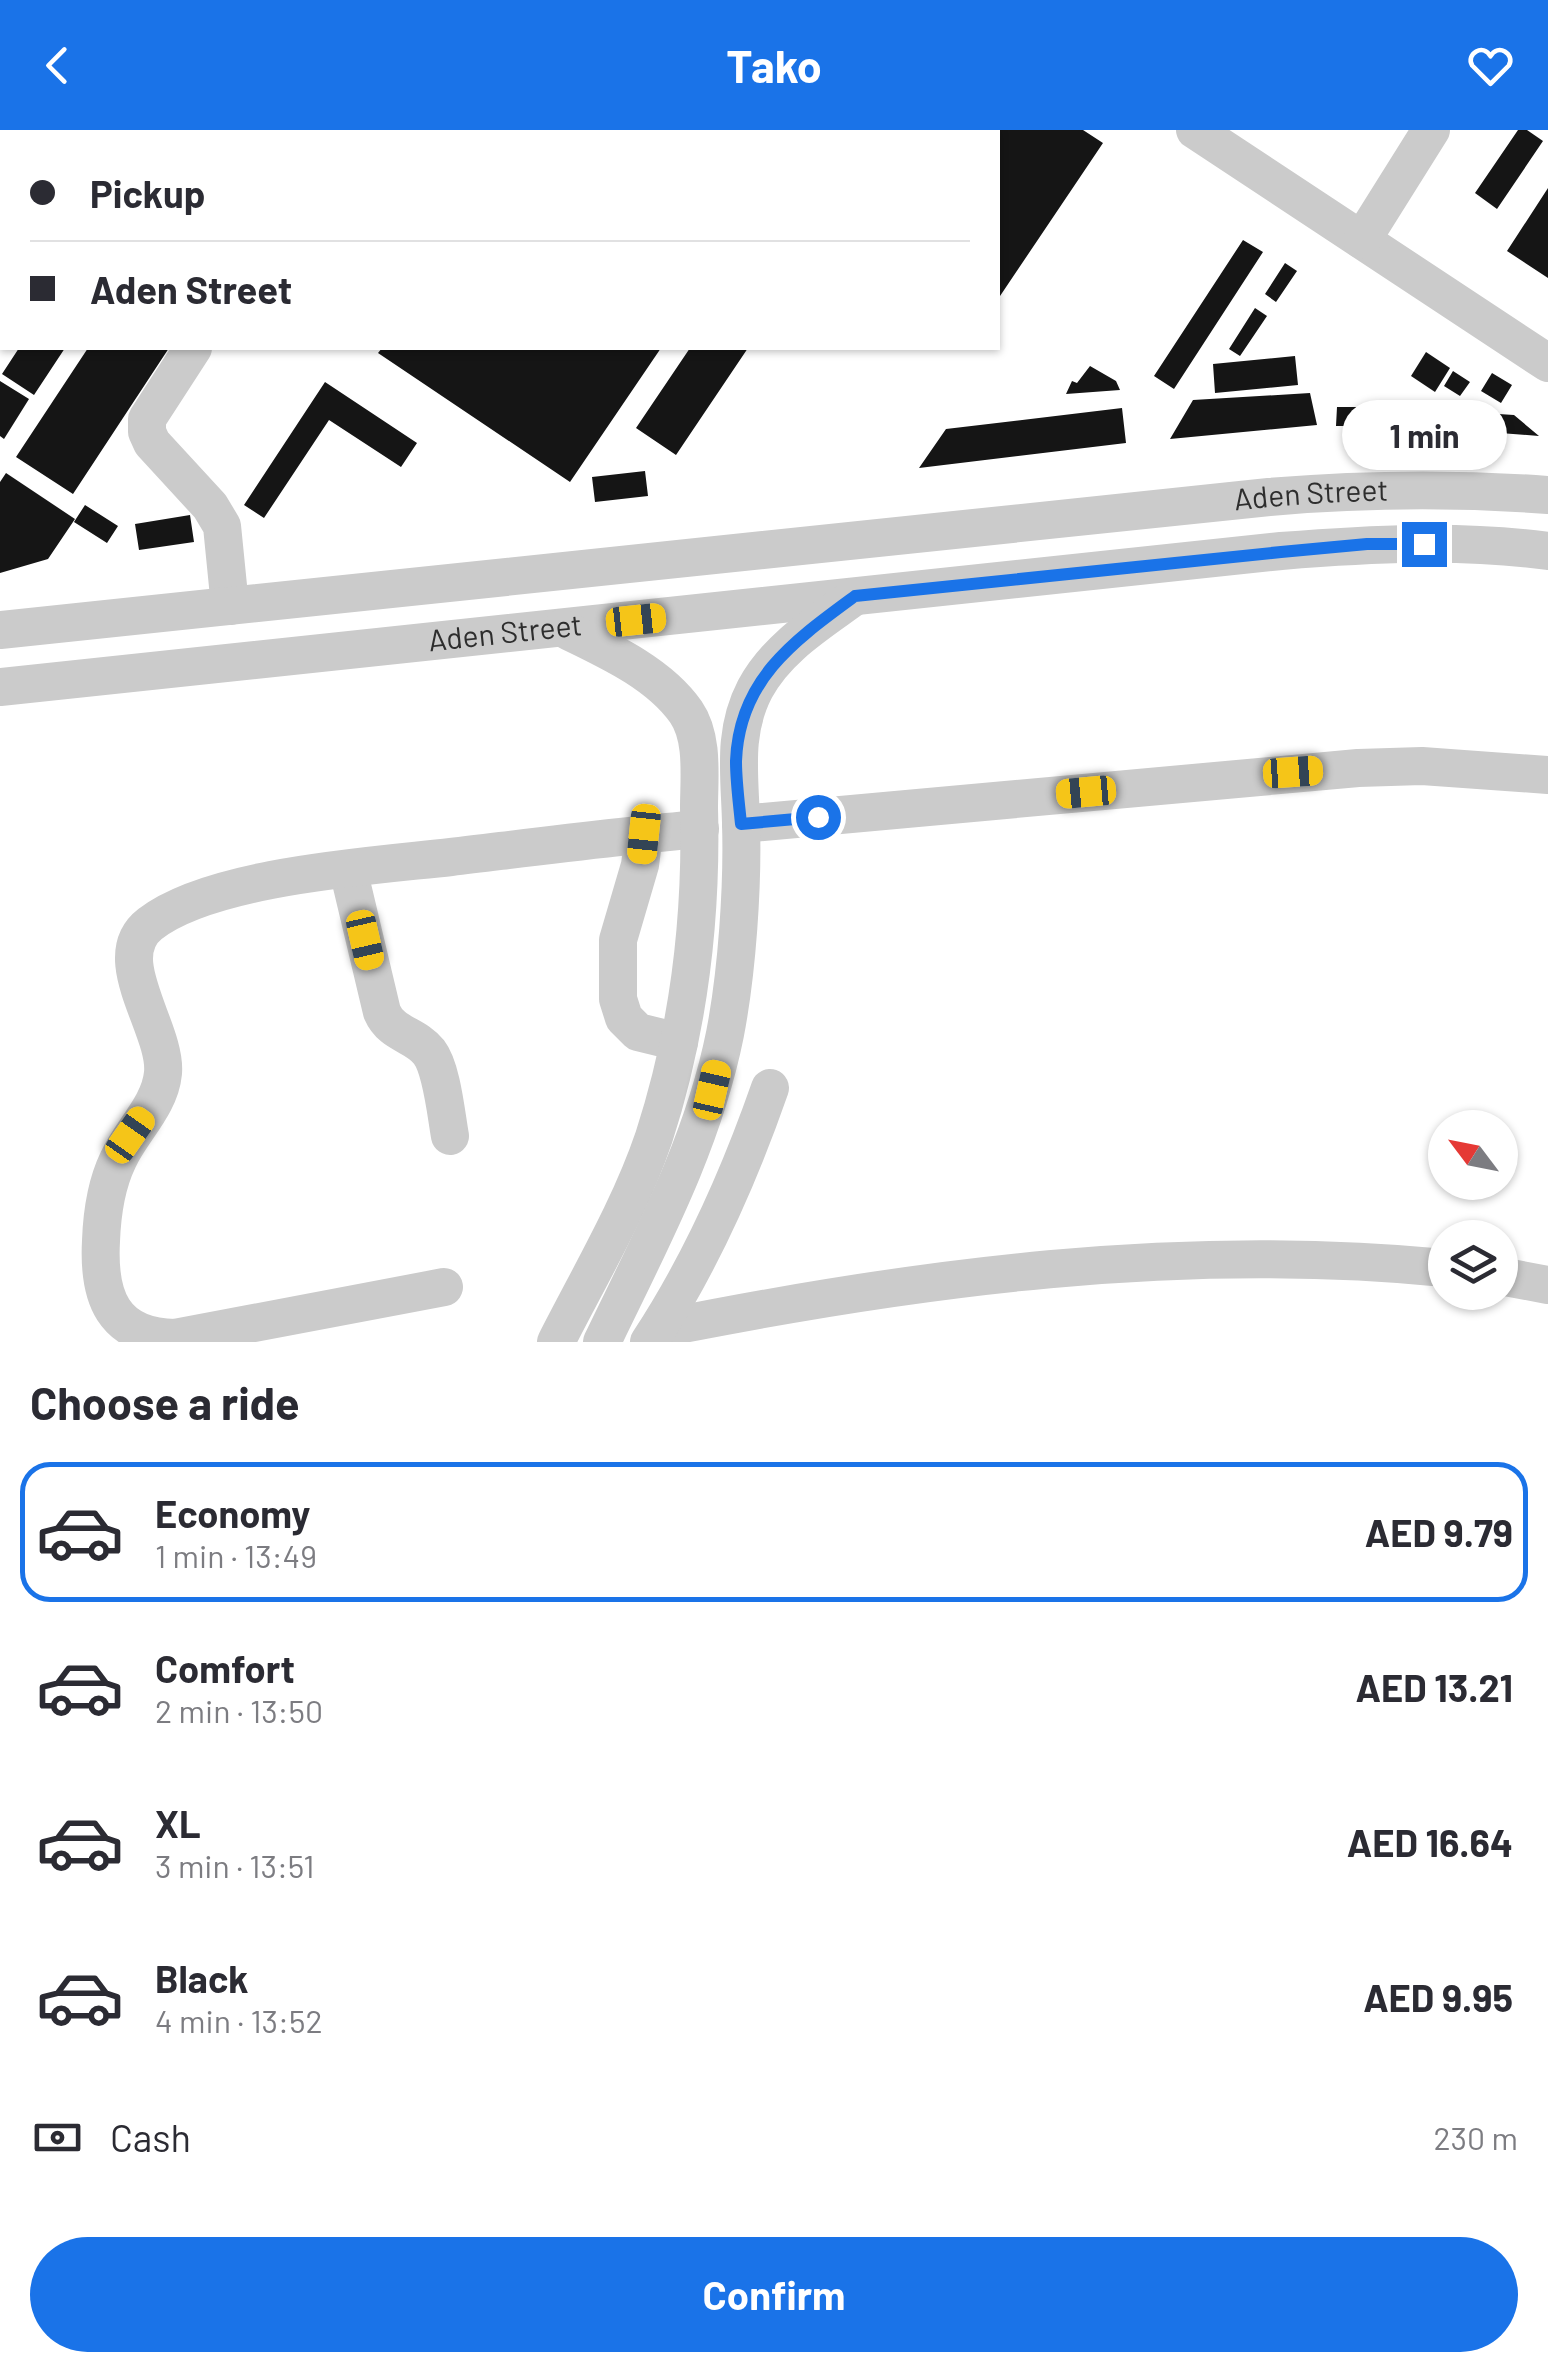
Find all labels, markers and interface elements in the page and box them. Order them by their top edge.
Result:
icon: back [30,38,85,93]
text: Tako [726,38,822,92]
icon: heart [1463,38,1518,93]
text: Pickup [90,170,205,216]
text: Aden Street [90,266,292,312]
callout: 1 min [1342,399,1506,469]
text: 1 min [1389,416,1460,454]
street label: Aden Street [1232,471,1388,517]
route end [1402,522,1447,567]
car [605,602,667,638]
street label: Aden Street [426,605,584,657]
car [1262,755,1324,789]
car [1055,774,1117,810]
route start [796,795,841,840]
car [626,803,662,865]
car [344,907,386,973]
car [691,1057,733,1123]
car [101,1102,159,1168]
north arrow [1428,1110,1518,1200]
map controls [1428,1110,1518,1310]
button: layers [1428,1220,1518,1310]
text: Choose a ride [30,1375,300,1429]
icon: car [35,1487,125,1577]
text: Economy [155,1490,310,1536]
text: AED 9.79 [1365,1509,1513,1555]
text: 1 min · 13:49 [155,1536,317,1574]
icon: car [35,1642,125,1732]
text: Comfort [155,1645,295,1691]
text: AED 13.21 [1355,1664,1513,1710]
text: 2 min · 13:50 [155,1691,323,1729]
icon: car [35,1797,125,1887]
text: XL [155,1800,201,1846]
text: AED 16.64 [1347,1819,1513,1865]
text: 3 min · 13:51 [155,1846,315,1884]
icon: car [35,1952,125,2042]
text: Black [155,1955,249,2001]
text: AED 9.95 [1363,1974,1513,2020]
text: 4 min · 13:52 [155,2001,323,2039]
icon: cash [30,2110,85,2165]
text: Cash [110,2114,191,2160]
text: 230 m [1434,2118,1518,2156]
button: Confirm [30,2237,1518,2352]

